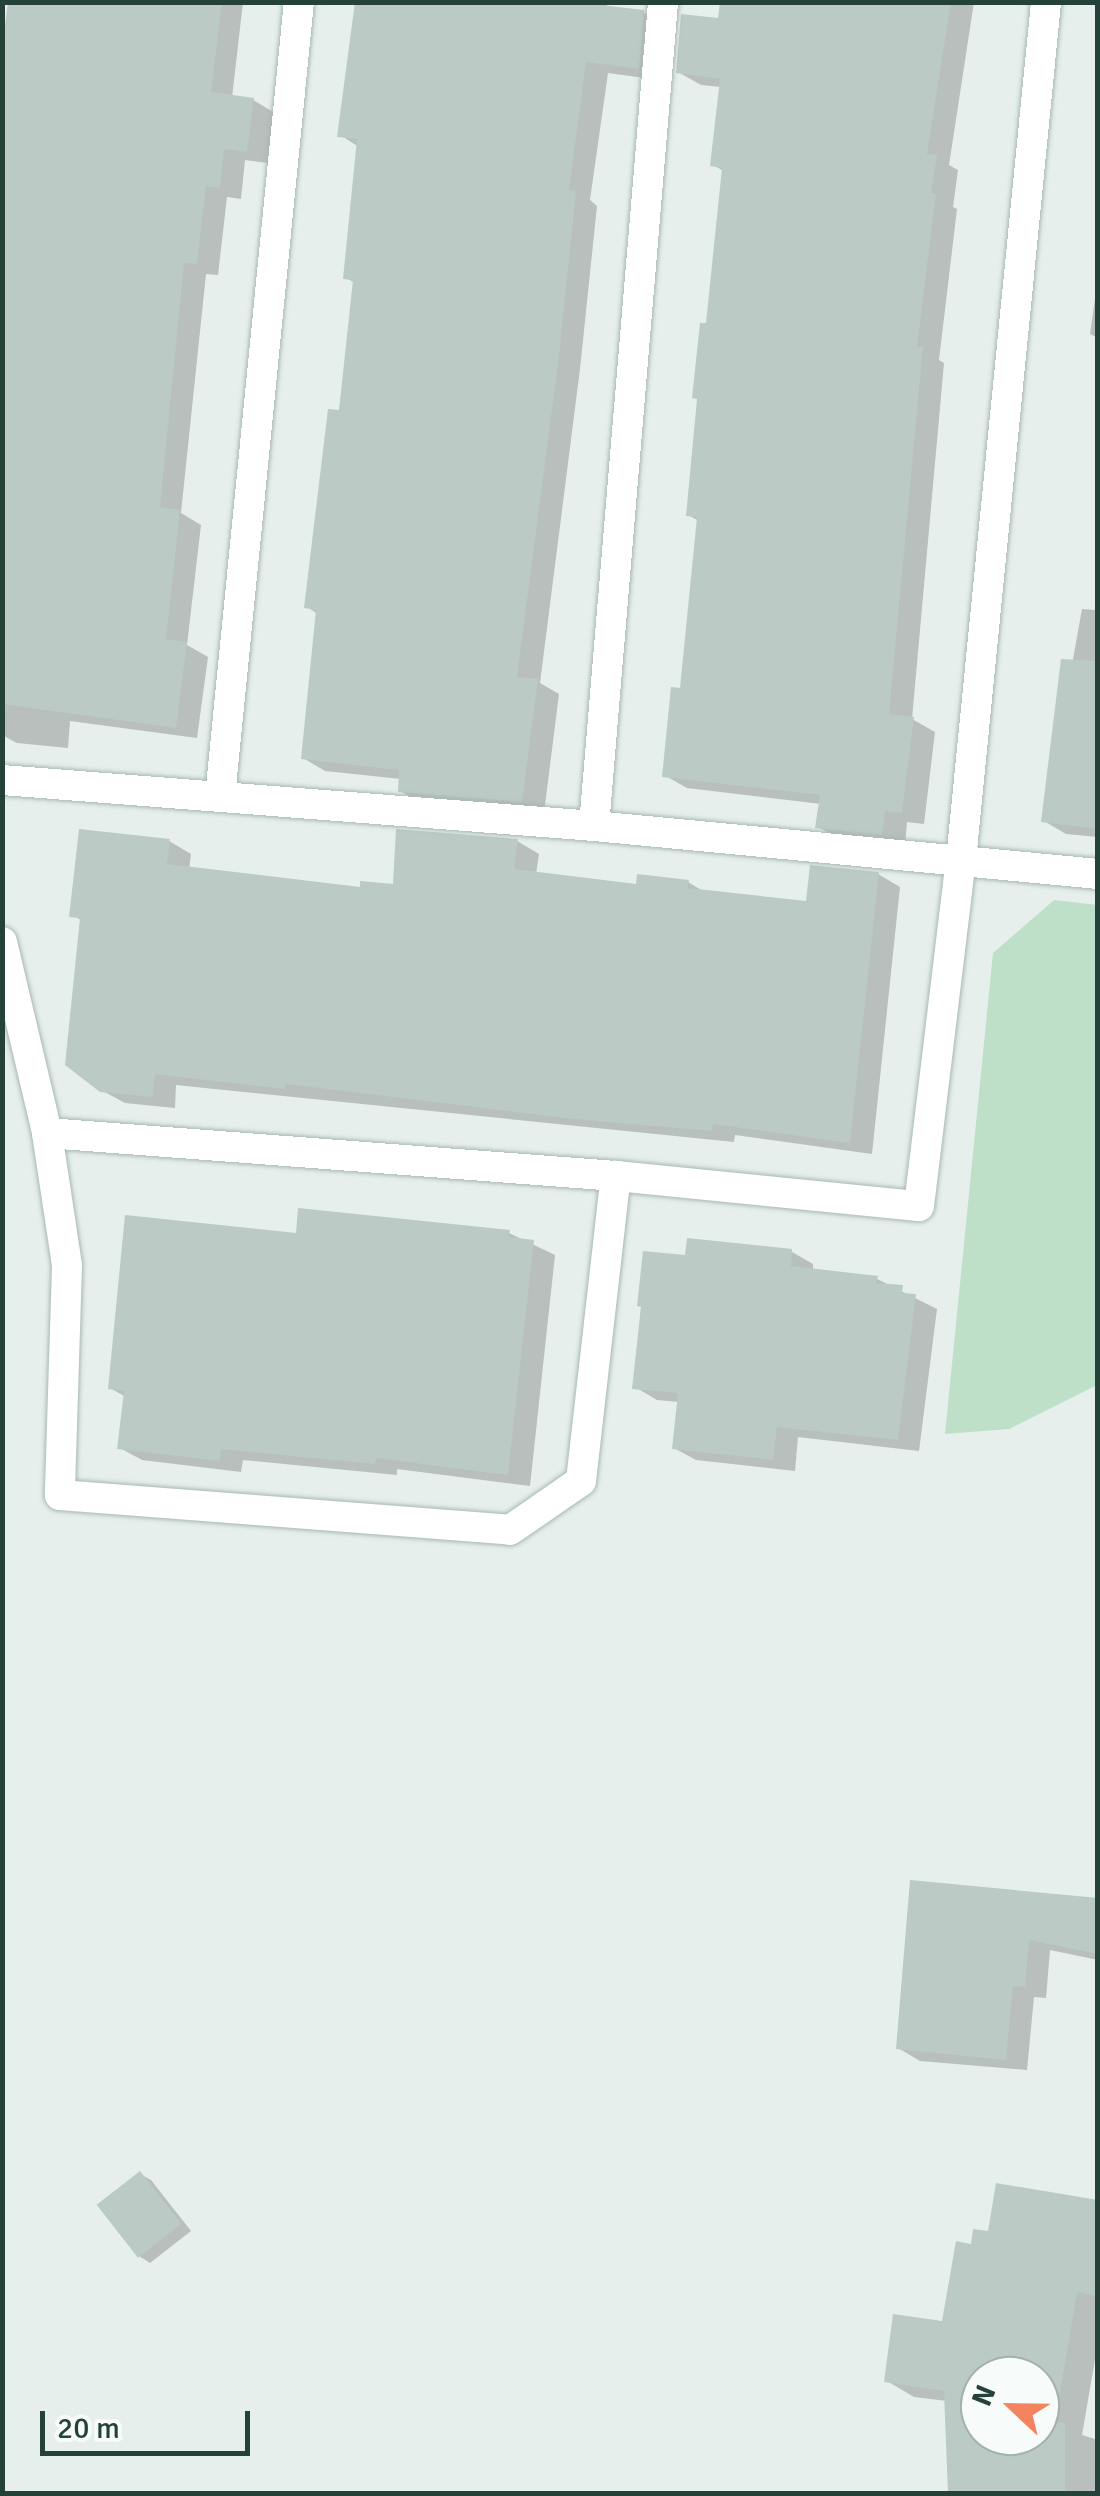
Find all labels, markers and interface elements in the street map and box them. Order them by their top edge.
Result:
north arrow [960,2356,1060,2456]
text: N [965,2380,1003,2411]
scale bar [45,2391,255,2453]
text: 20 m [57,2410,120,2447]

